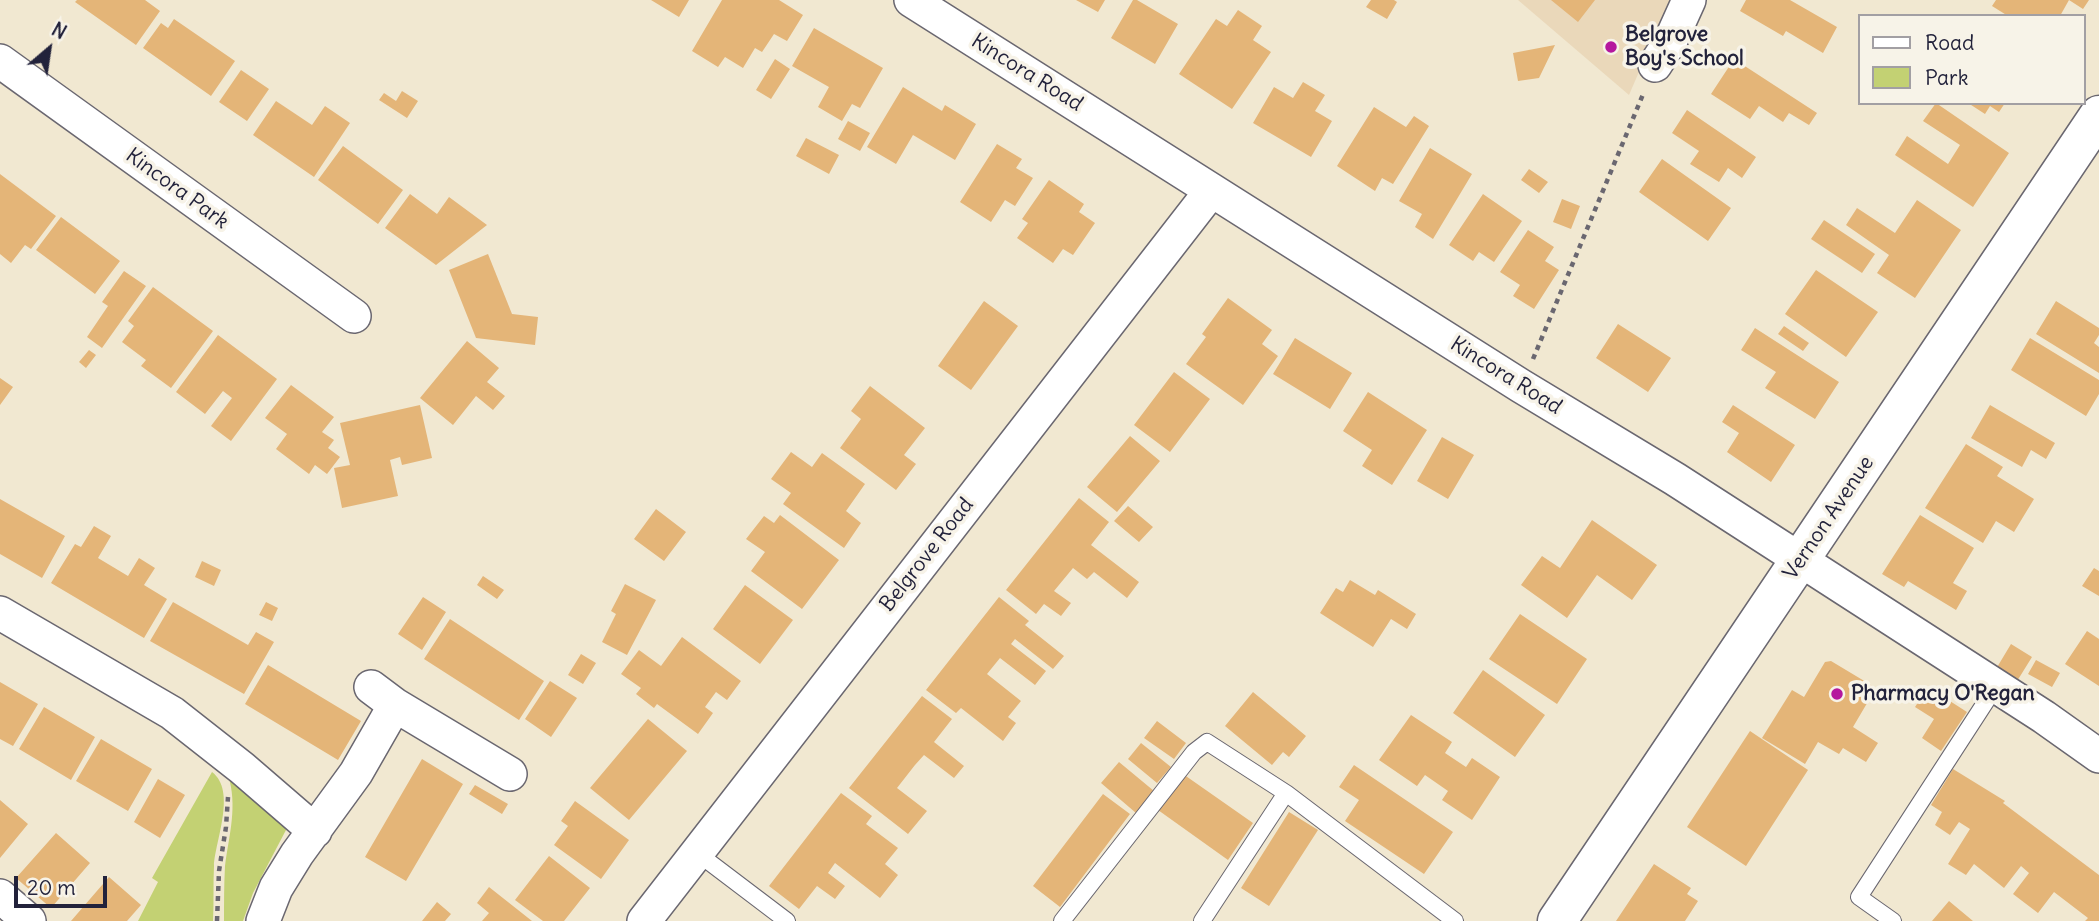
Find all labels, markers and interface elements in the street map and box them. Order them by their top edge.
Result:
north arrow [14,14,84,84]
legend [1857,14,2085,105]
text: N [48,17,71,44]
place label: Belgrove Boy's School [1625,22,1744,72]
street label: Kincora Road [967,29,1087,117]
text: Road [1925,29,1974,56]
marker: Belgrove Boy's School [1603,39,1619,55]
text: Park [1925,64,1968,91]
street label: Kincora Park [121,143,233,235]
street label: Kincora Road [1446,332,1566,420]
street label: Vernon Avenue [1778,451,1880,585]
street label: Belgrove Road [875,493,979,617]
place label: Pharmacy O'Regan [1851,681,2035,707]
marker: Pharmacy O'Regan [1829,686,1845,702]
scale bar [18,862,110,906]
text: 20 m [27,874,76,901]

